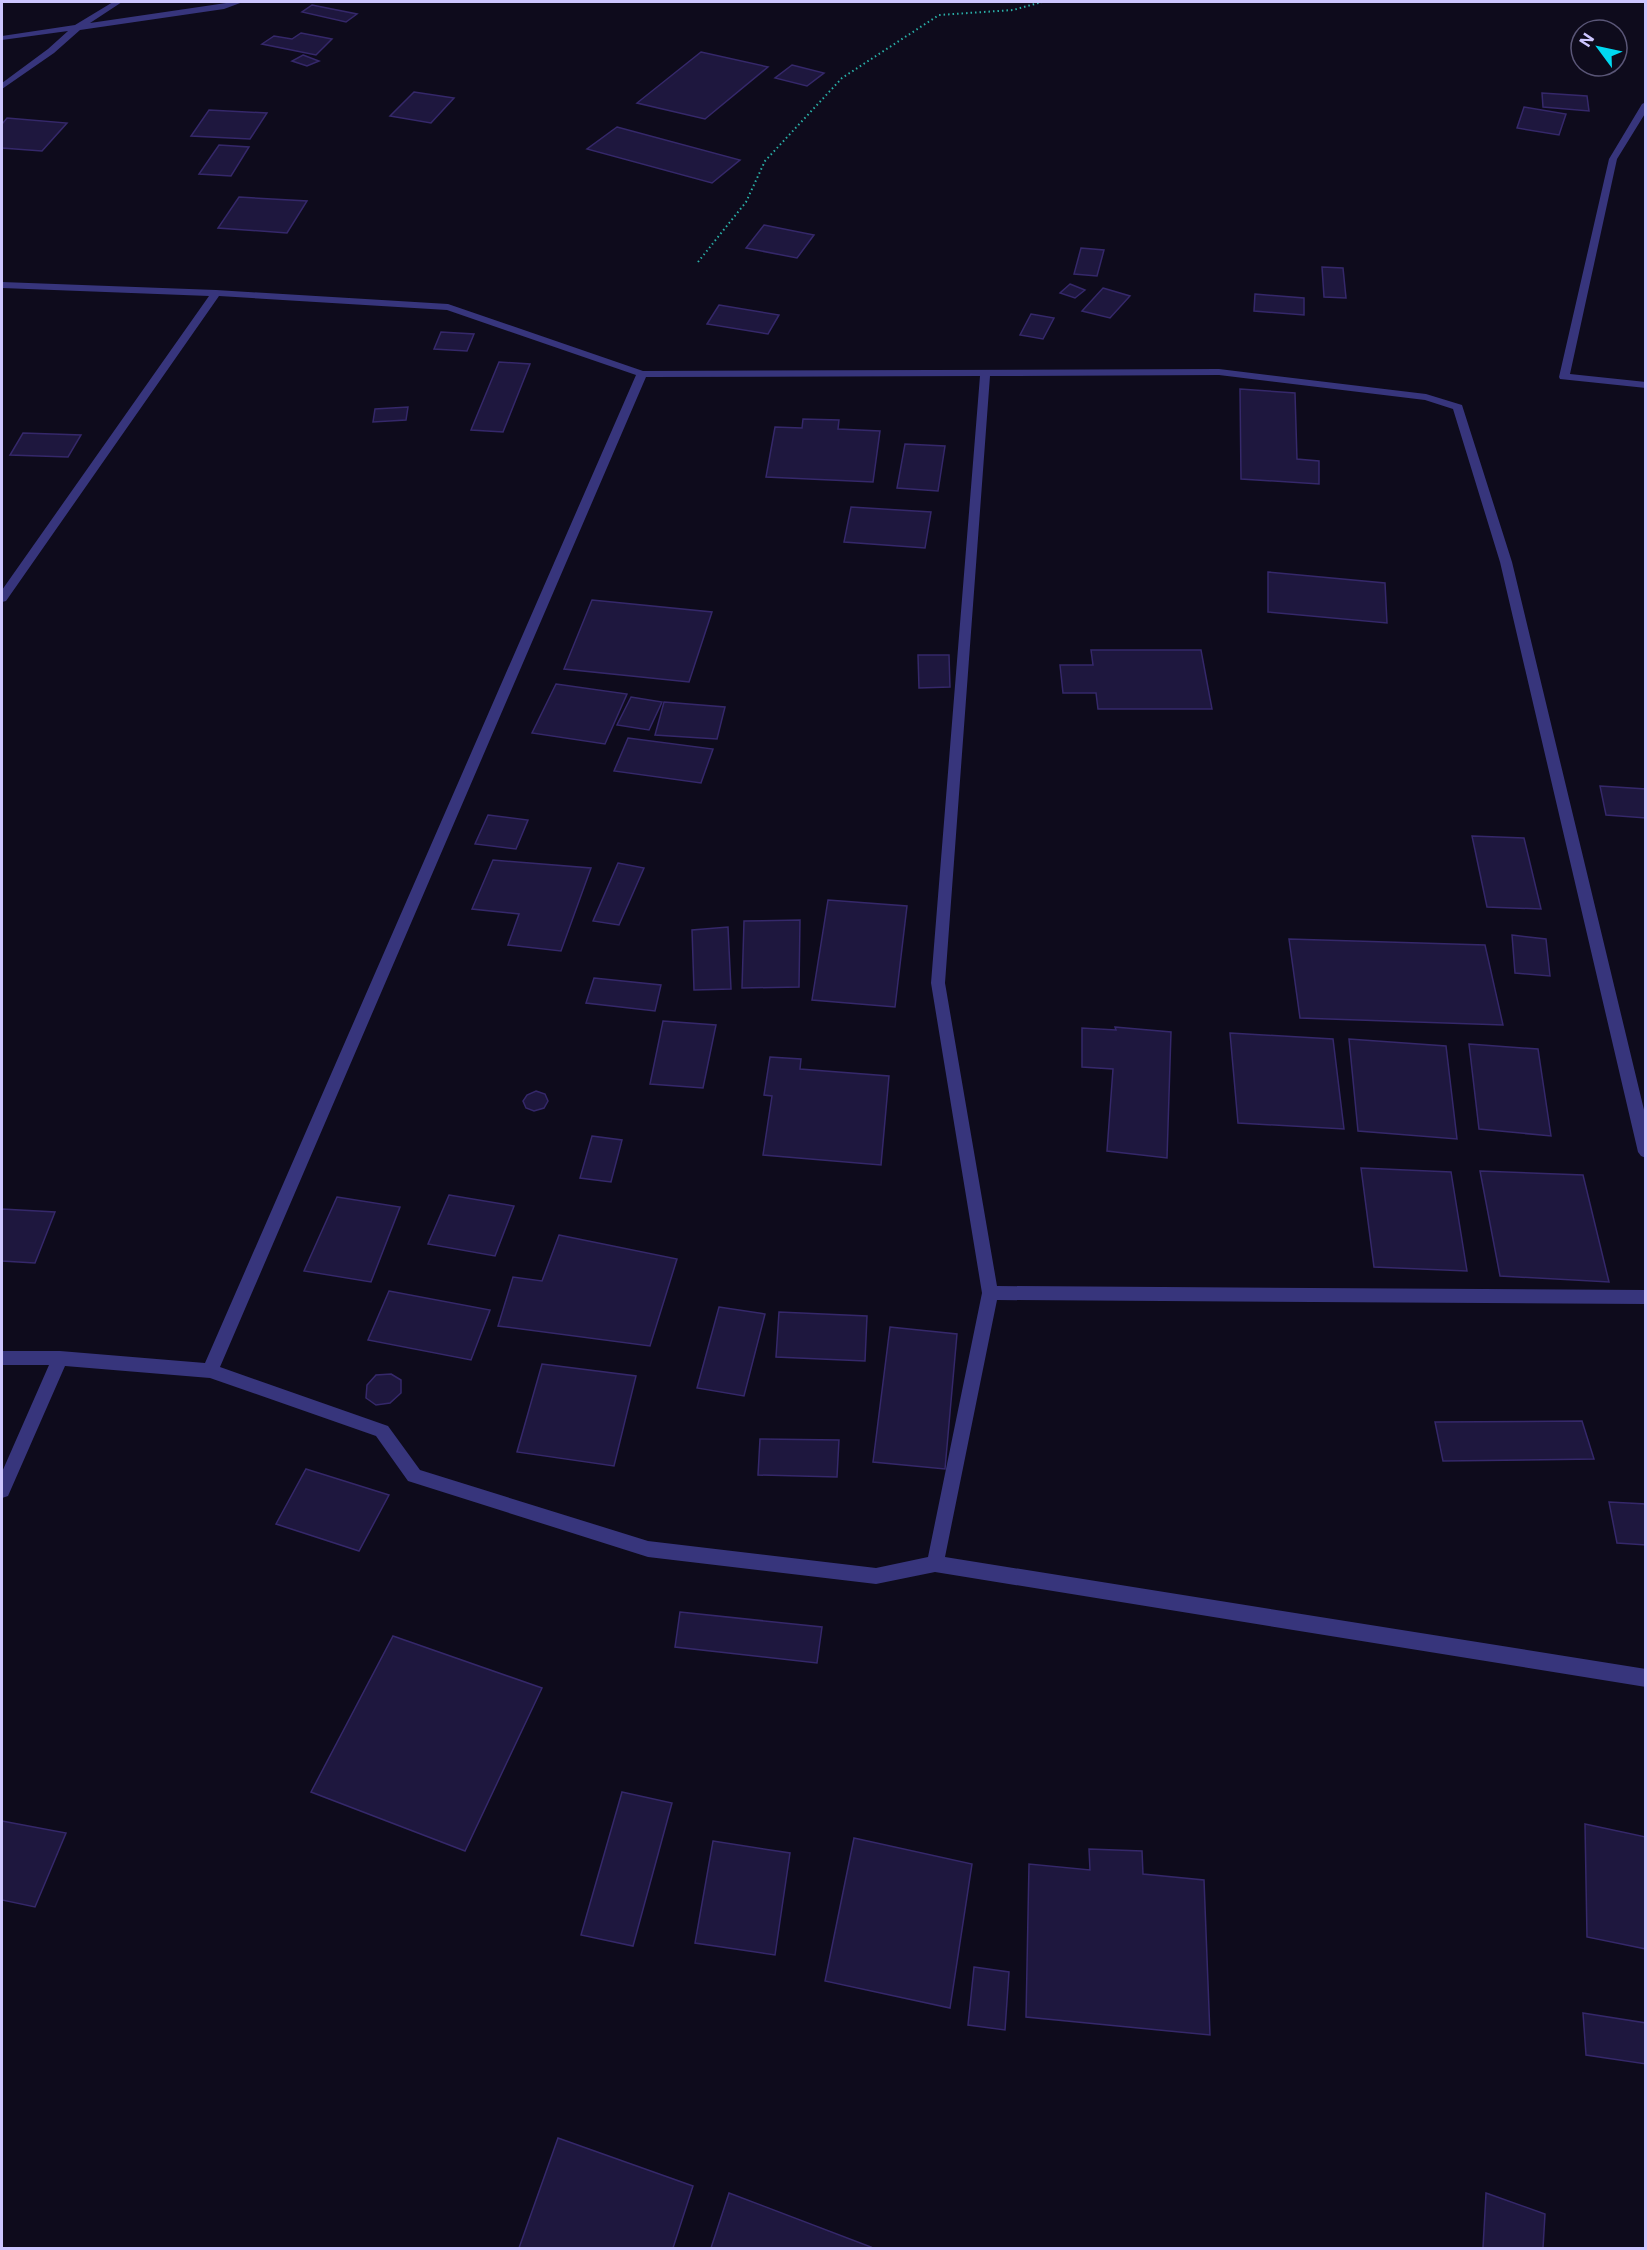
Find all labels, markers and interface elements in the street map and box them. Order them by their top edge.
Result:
north arrow [1569,18,1629,78]
text: N [1575,29,1598,50]

